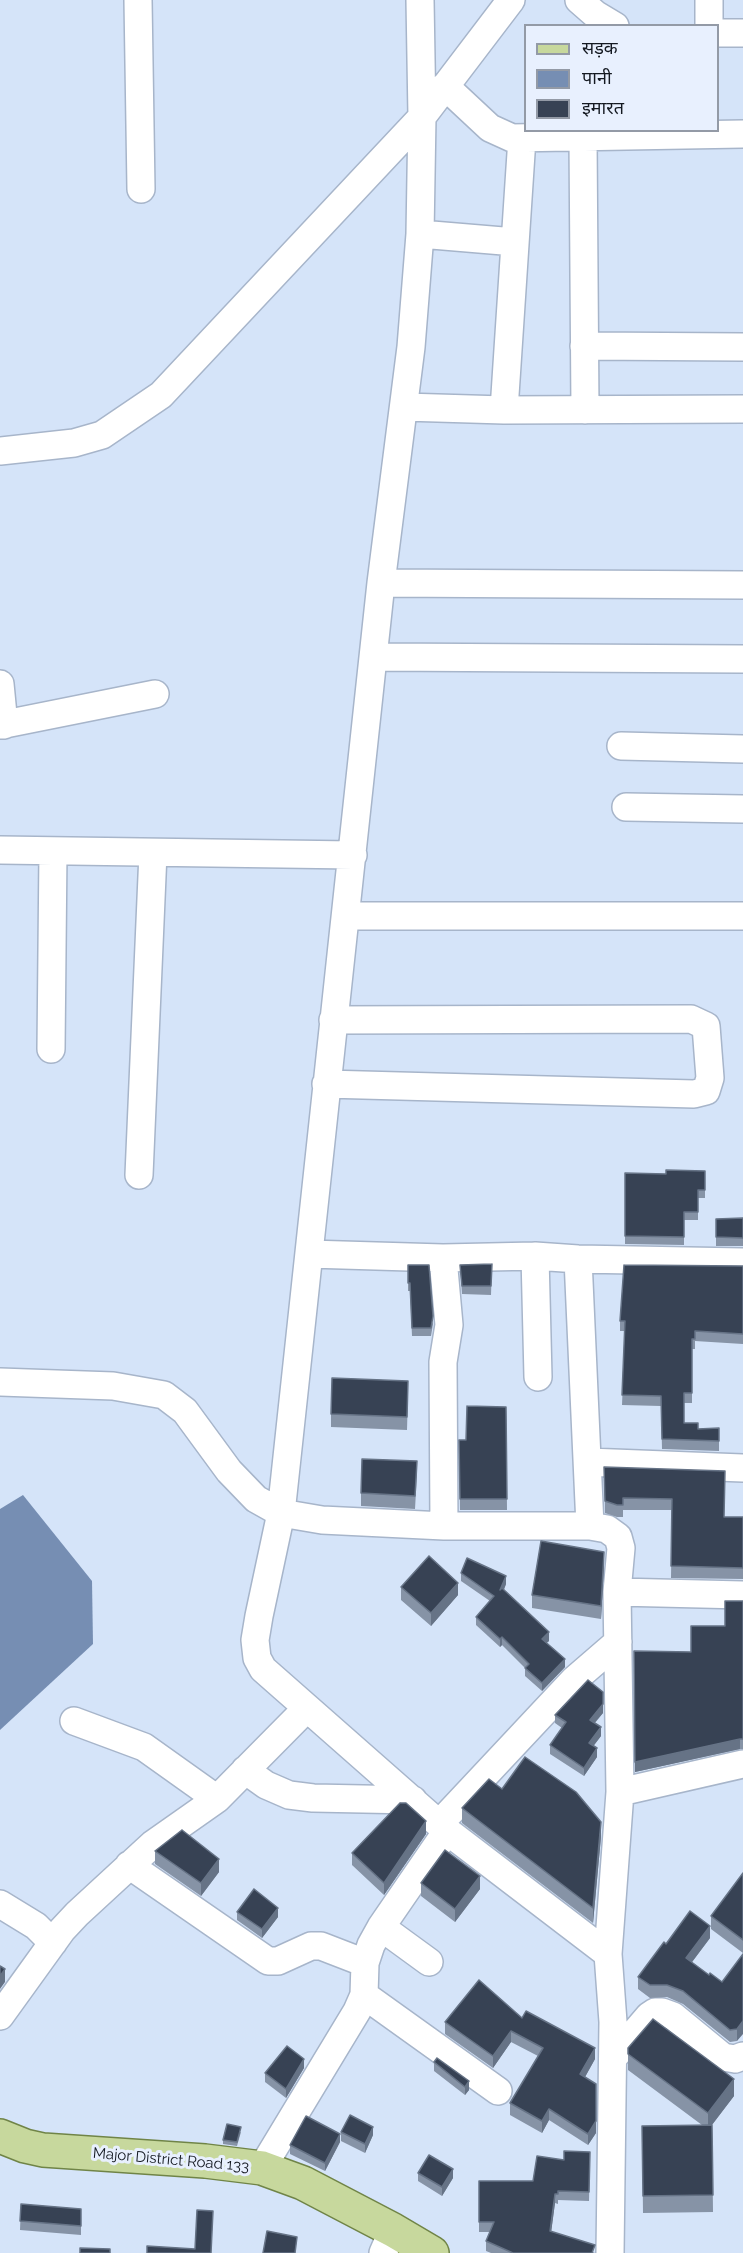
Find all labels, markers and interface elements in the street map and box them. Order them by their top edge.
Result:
legend [524,24,719,132]
text: सड़क [582,37,618,58]
text: पानी [582,67,612,88]
text: इमारत [582,97,624,118]
street label: Major District Road 133 [92,2144,250,2176]

